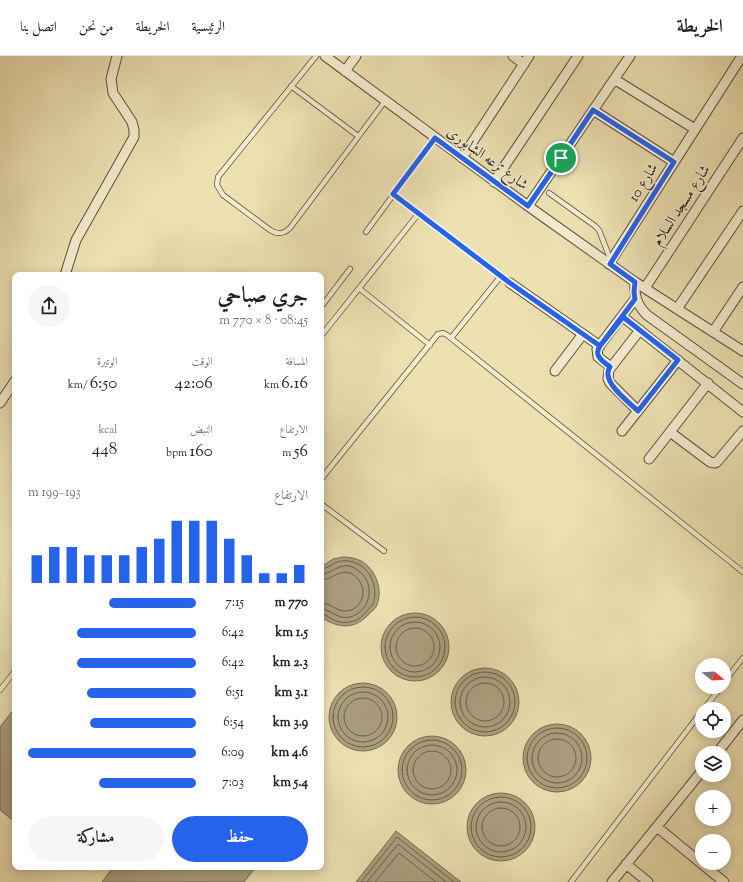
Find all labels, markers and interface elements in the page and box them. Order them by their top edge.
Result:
text: الخريطة [677,14,723,41]
text: اتصل بنا [20,18,57,38]
text: من نحن [79,18,113,38]
text: الخريطة [135,18,170,38]
text: الرئيسية [192,18,225,38]
street label: شارع ترعه الشابورى [441,122,532,197]
pin [544,141,578,175]
icon: arrive [550,147,572,169]
street label: شارع 10 [624,160,665,207]
street label: شارع مسجد السلام [648,161,717,251]
text: جري صباحي [217,281,308,313]
button: share [28,285,70,327]
text: 08:45 · 8 × 770 m [219,312,308,330]
text: الوتيرة [97,354,117,370]
text: الوقت [192,354,213,370]
text: المسافة [286,354,308,370]
text: 6:50 [90,372,117,396]
text: 42:06 [174,372,213,396]
text: 6.16 [281,372,308,396]
text: /km [68,377,90,393]
text: km [264,377,281,393]
text: kcal [98,422,117,438]
text: النبض [190,422,213,438]
text: الارتفاع [279,422,308,438]
text: 448 [92,438,117,462]
text: 160 [189,440,213,464]
text: 56 [294,440,308,464]
text: bpm [166,445,189,461]
text: m [282,445,294,461]
text: 193–199 m [28,484,81,502]
text: الارتفاع [274,487,308,505]
text: 7:15 [225,594,244,612]
text: 770 m [275,594,308,612]
text: 6:42 [222,624,244,642]
text: 1.5 km [275,624,308,642]
text: 6:42 [222,654,244,672]
text: 2.3 km [273,654,308,672]
north arrow [695,658,731,694]
map controls [695,658,731,870]
text: 6:51 [225,684,244,702]
text: 3.1 km [274,684,308,702]
button: locate [695,702,731,738]
text: 6:54 [223,714,244,732]
text: 3.9 km [273,714,308,732]
text: 6:09 [221,744,244,762]
text: 4.6 km [271,744,308,762]
button: layers [695,746,731,782]
text: 7:03 [222,774,244,792]
text: 5.4 km [273,774,308,792]
button: + [695,790,731,826]
button: مشاركة [28,816,164,862]
button: حفظ [172,816,308,862]
button: − [695,834,731,870]

